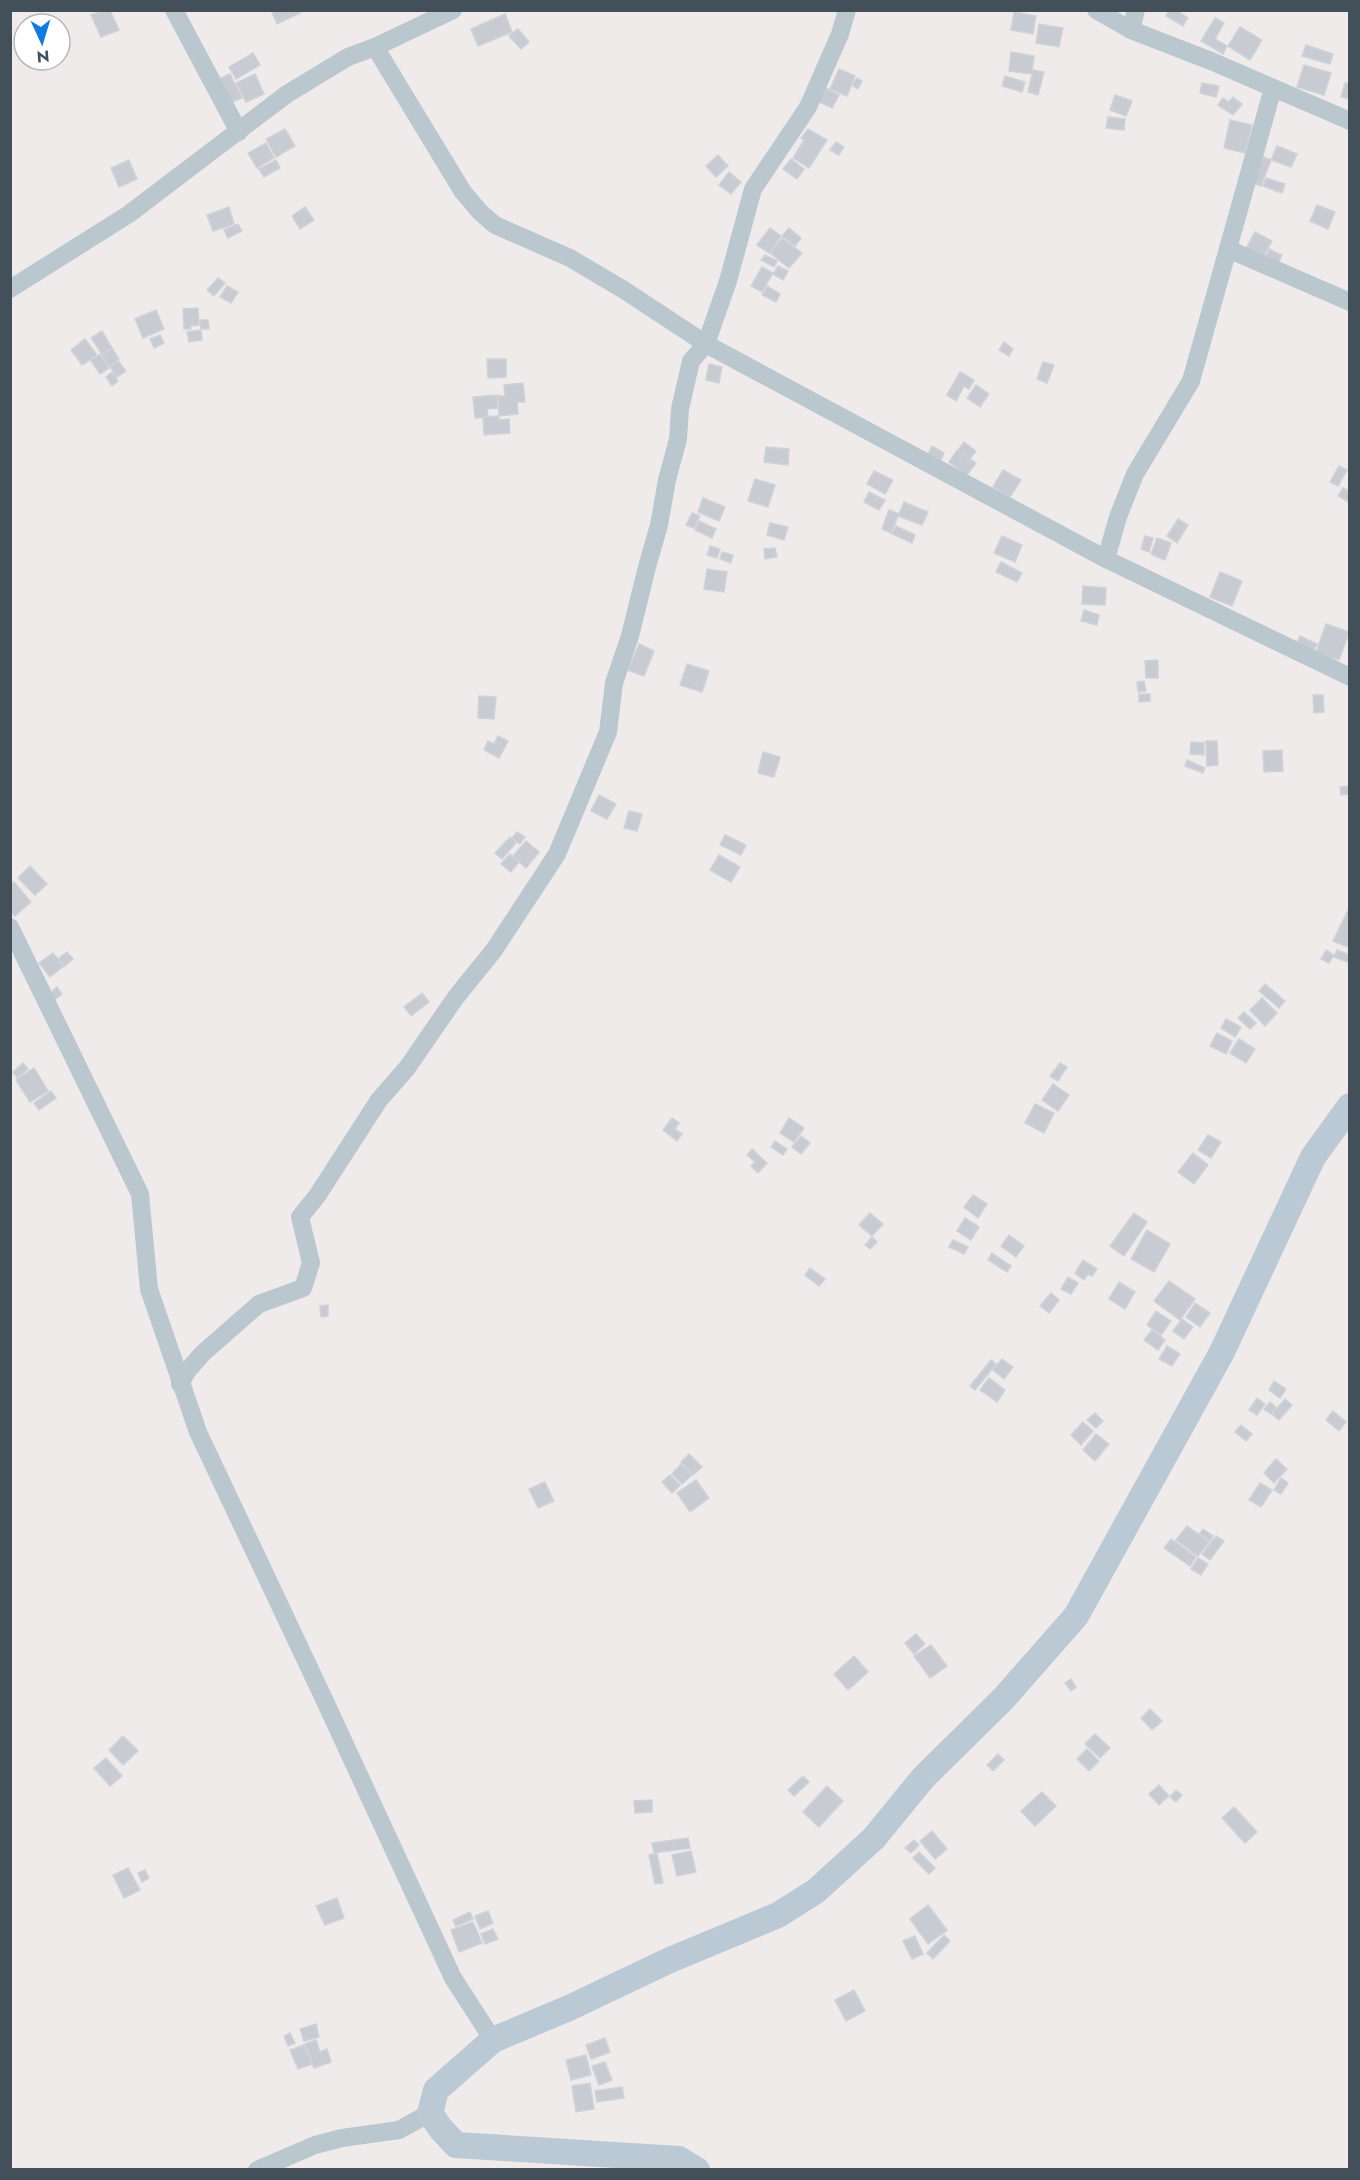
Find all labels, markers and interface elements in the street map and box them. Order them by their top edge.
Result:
north arrow [12,12,72,72]
text: N [36,45,50,68]

